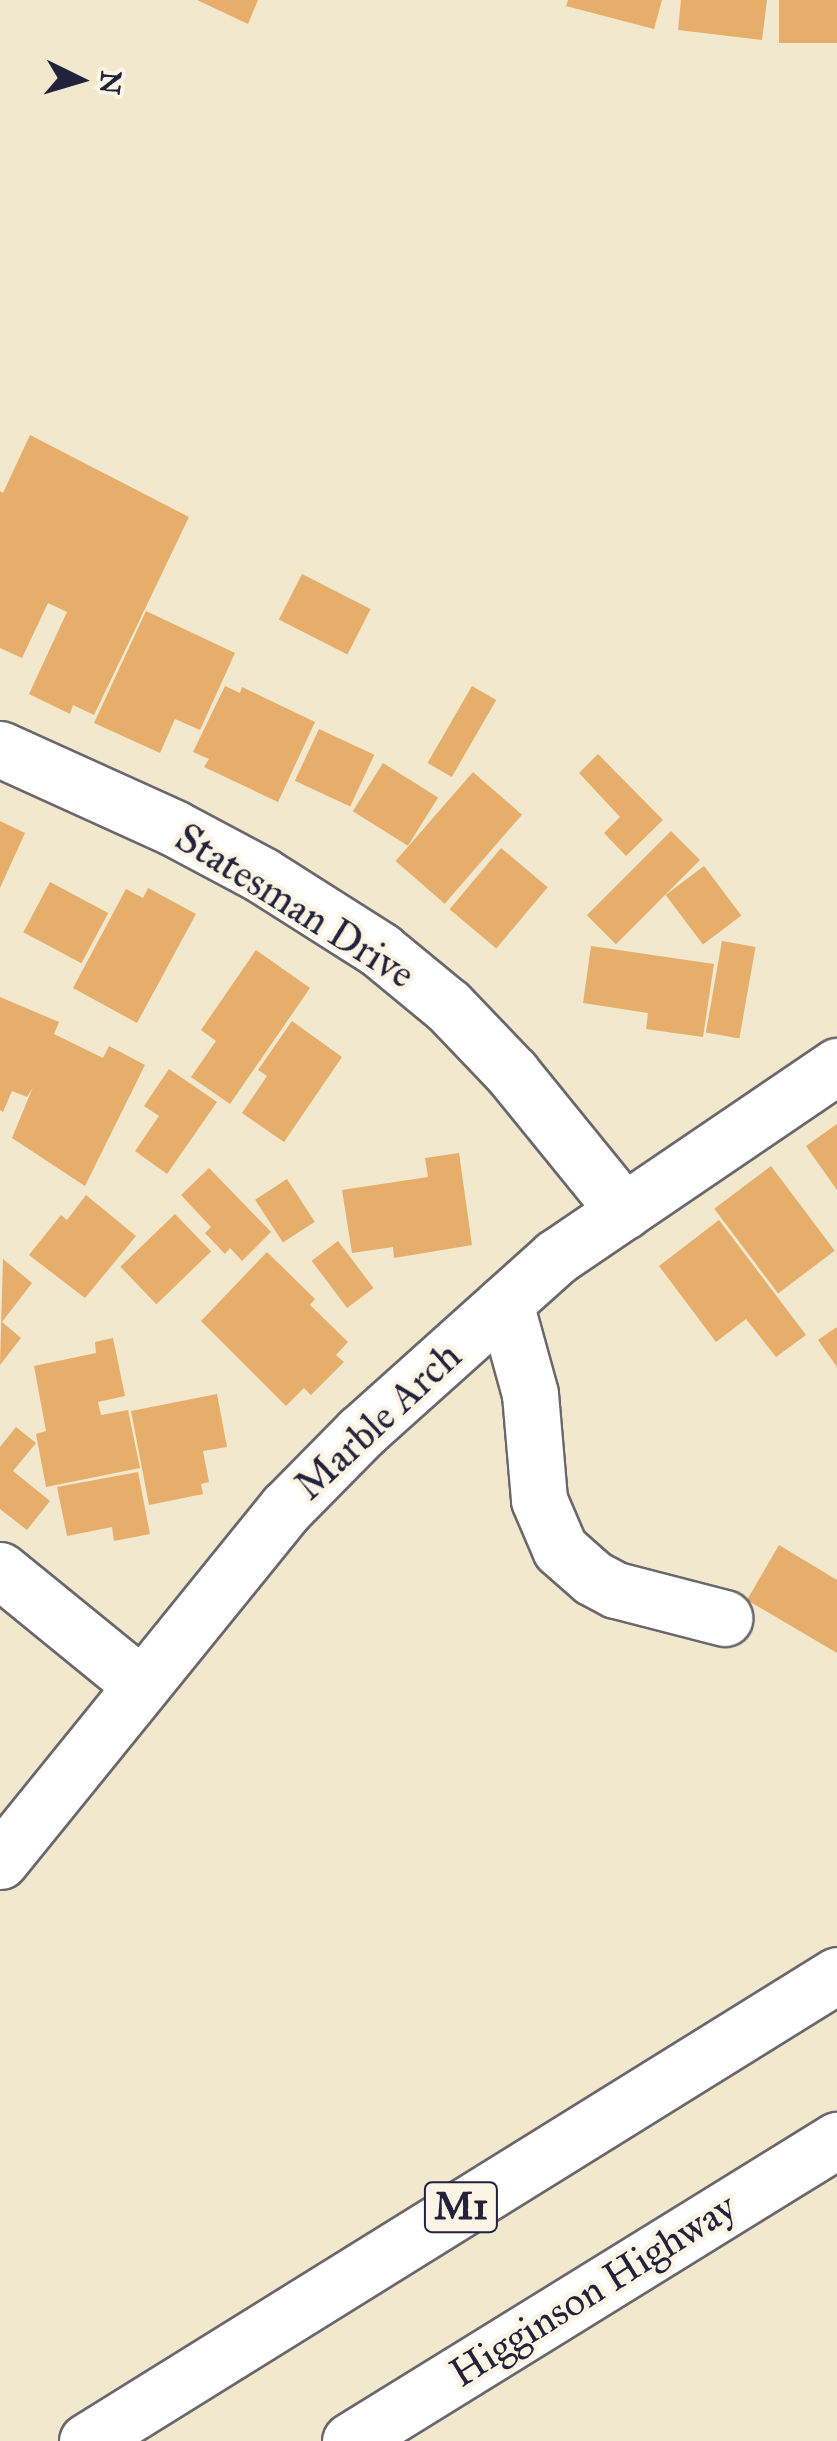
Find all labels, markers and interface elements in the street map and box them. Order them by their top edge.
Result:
north arrow [30,30,130,130]
text: N [92,69,129,96]
street label: Statesman Drive [167,813,423,999]
street label: Marble Arch [285,1332,471,1510]
road number: M1 [424,2174,498,2240]
street label: Higginson Highway [441,2183,745,2397]

